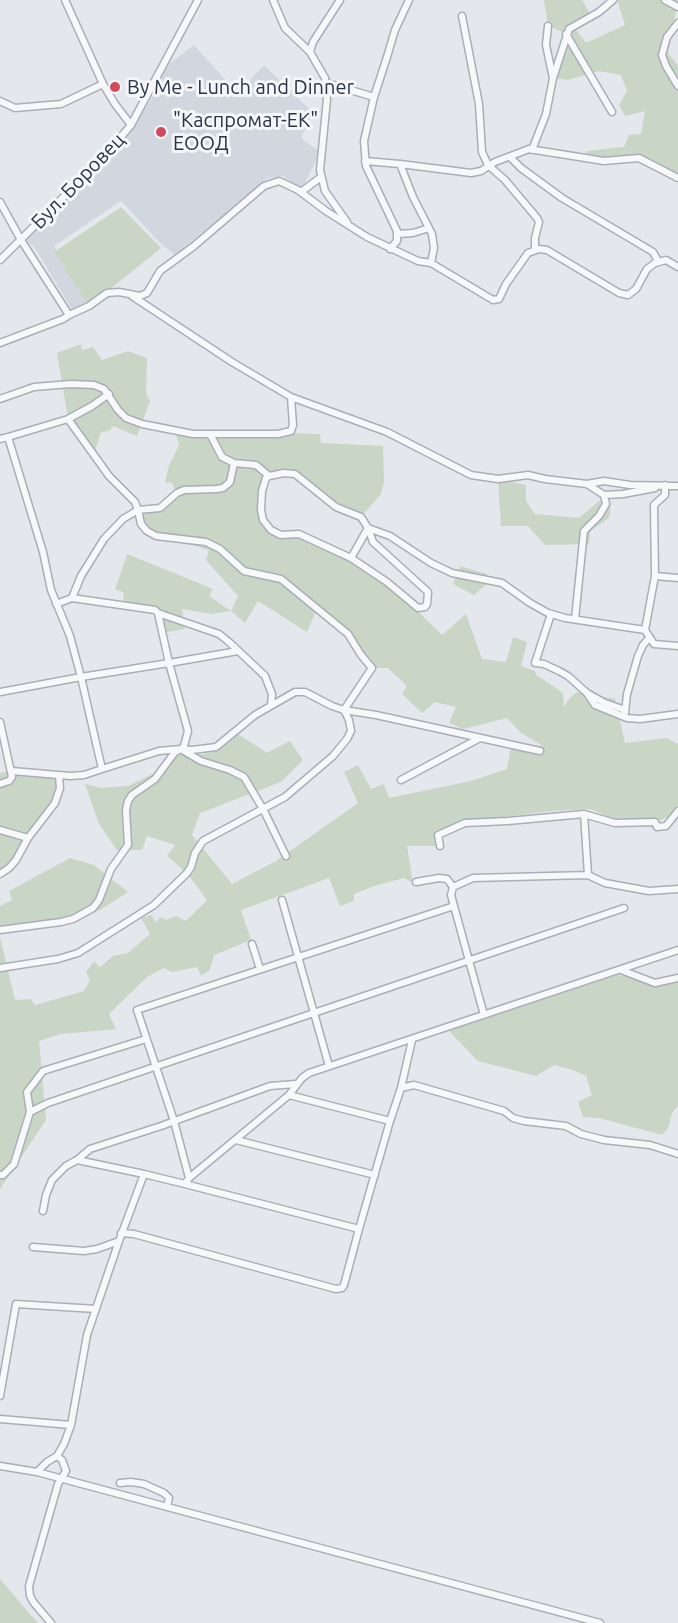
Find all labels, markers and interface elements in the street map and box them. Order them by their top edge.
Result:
place label: By Me - Lunch and Dinner [127,75,354,99]
marker: By Me - Lunch and Dinner [108,80,122,94]
place label: "Каспромат-ЕК" ЕООД [173,108,318,155]
marker: "Каспромат-ЕК" ЕООД [154,125,168,139]
street label: Бул. Боровец [26,128,130,234]

